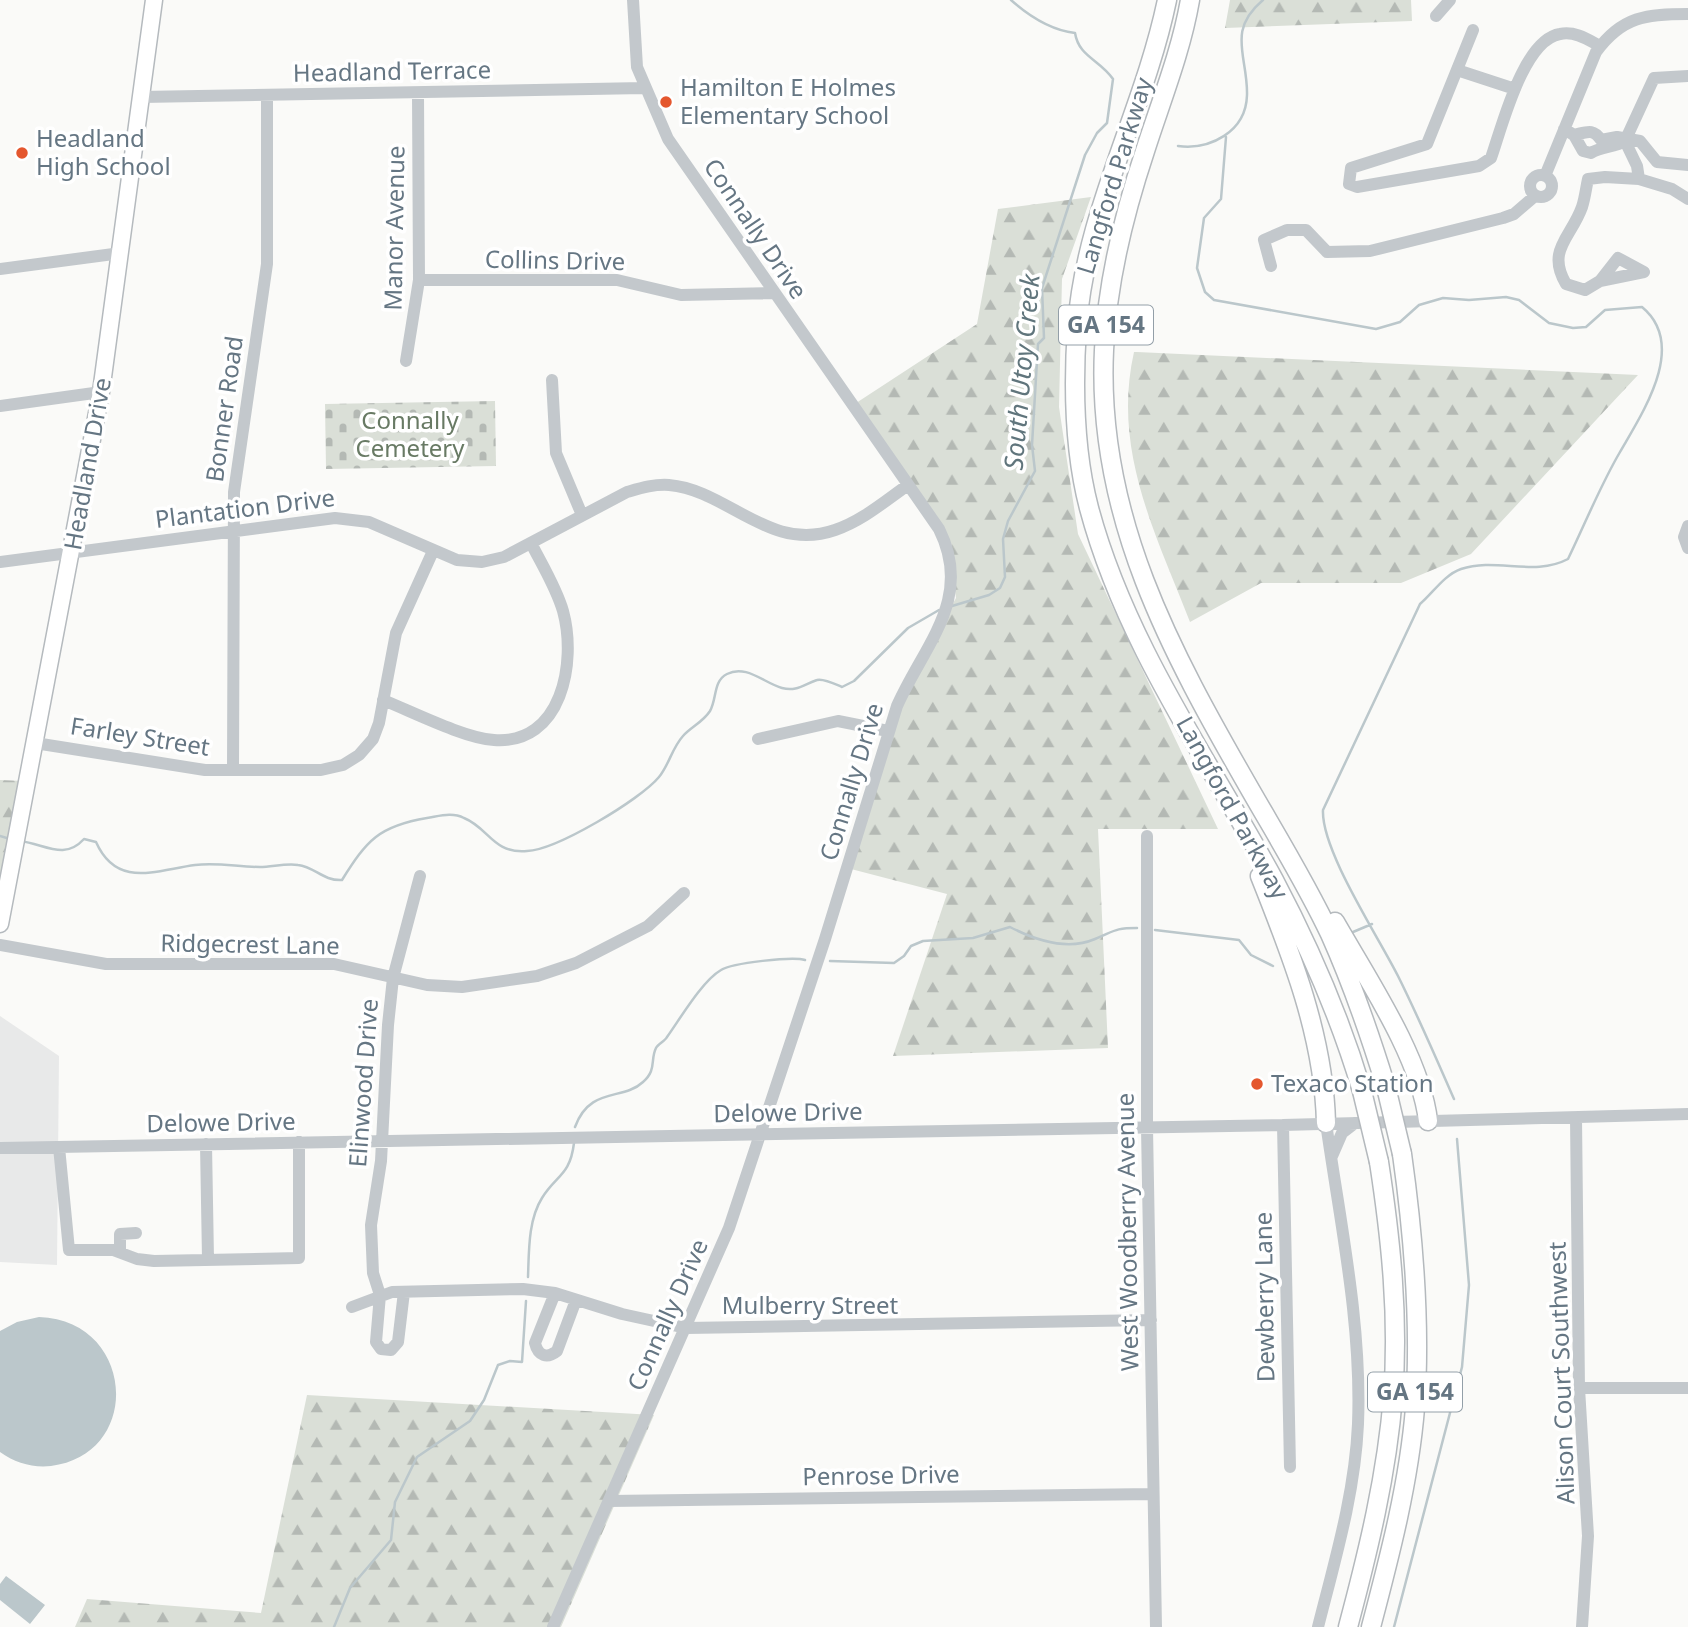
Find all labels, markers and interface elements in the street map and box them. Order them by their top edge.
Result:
street label: Headland Terrace [293,52,491,89]
place label: Hamilton E Holmes Elementary School [680,70,896,131]
street label: Langford Parkway [1068,72,1159,278]
marker: Hamilton E Holmes Elementary School [658,94,674,110]
place label: Headland High School [36,121,171,182]
marker: Headland High School [14,145,30,161]
street label: Manor Avenue [376,145,411,311]
street label: Connally Drive [697,151,816,305]
street label: Collins Drive [485,242,625,277]
water label: South Utoy Creek [995,271,1048,471]
road number: GA 154 [1059,306,1153,344]
street label: Bonner Road [197,334,250,484]
street label: Headland Drive [55,375,118,552]
park label: Connally Cemetery [355,403,465,464]
street label: Plantation Drive [153,480,337,535]
street label: Connally Drive [811,699,890,864]
street label: Farley Street [68,708,213,763]
street label: Langford Parkway [1169,710,1298,905]
street label: Ridgecrest Lane [160,925,340,962]
street label: Elinwood Drive [340,998,385,1168]
place label: Texaco Station [1271,1066,1434,1099]
marker: Texaco Station [1249,1076,1265,1092]
street label: West Woodberry Avenue [1108,1093,1145,1371]
street label: Delowe Drive [713,1094,863,1129]
street label: Delowe Drive [146,1104,296,1139]
street label: Dewberry Lane [1246,1212,1281,1383]
street label: Connally Drive [618,1233,715,1396]
street label: Alison Court Southwest [1539,1241,1582,1505]
street label: Mulberry Street [722,1288,899,1321]
road number: GA 154 [1368,1372,1462,1412]
street label: Penrose Drive [802,1457,960,1492]

